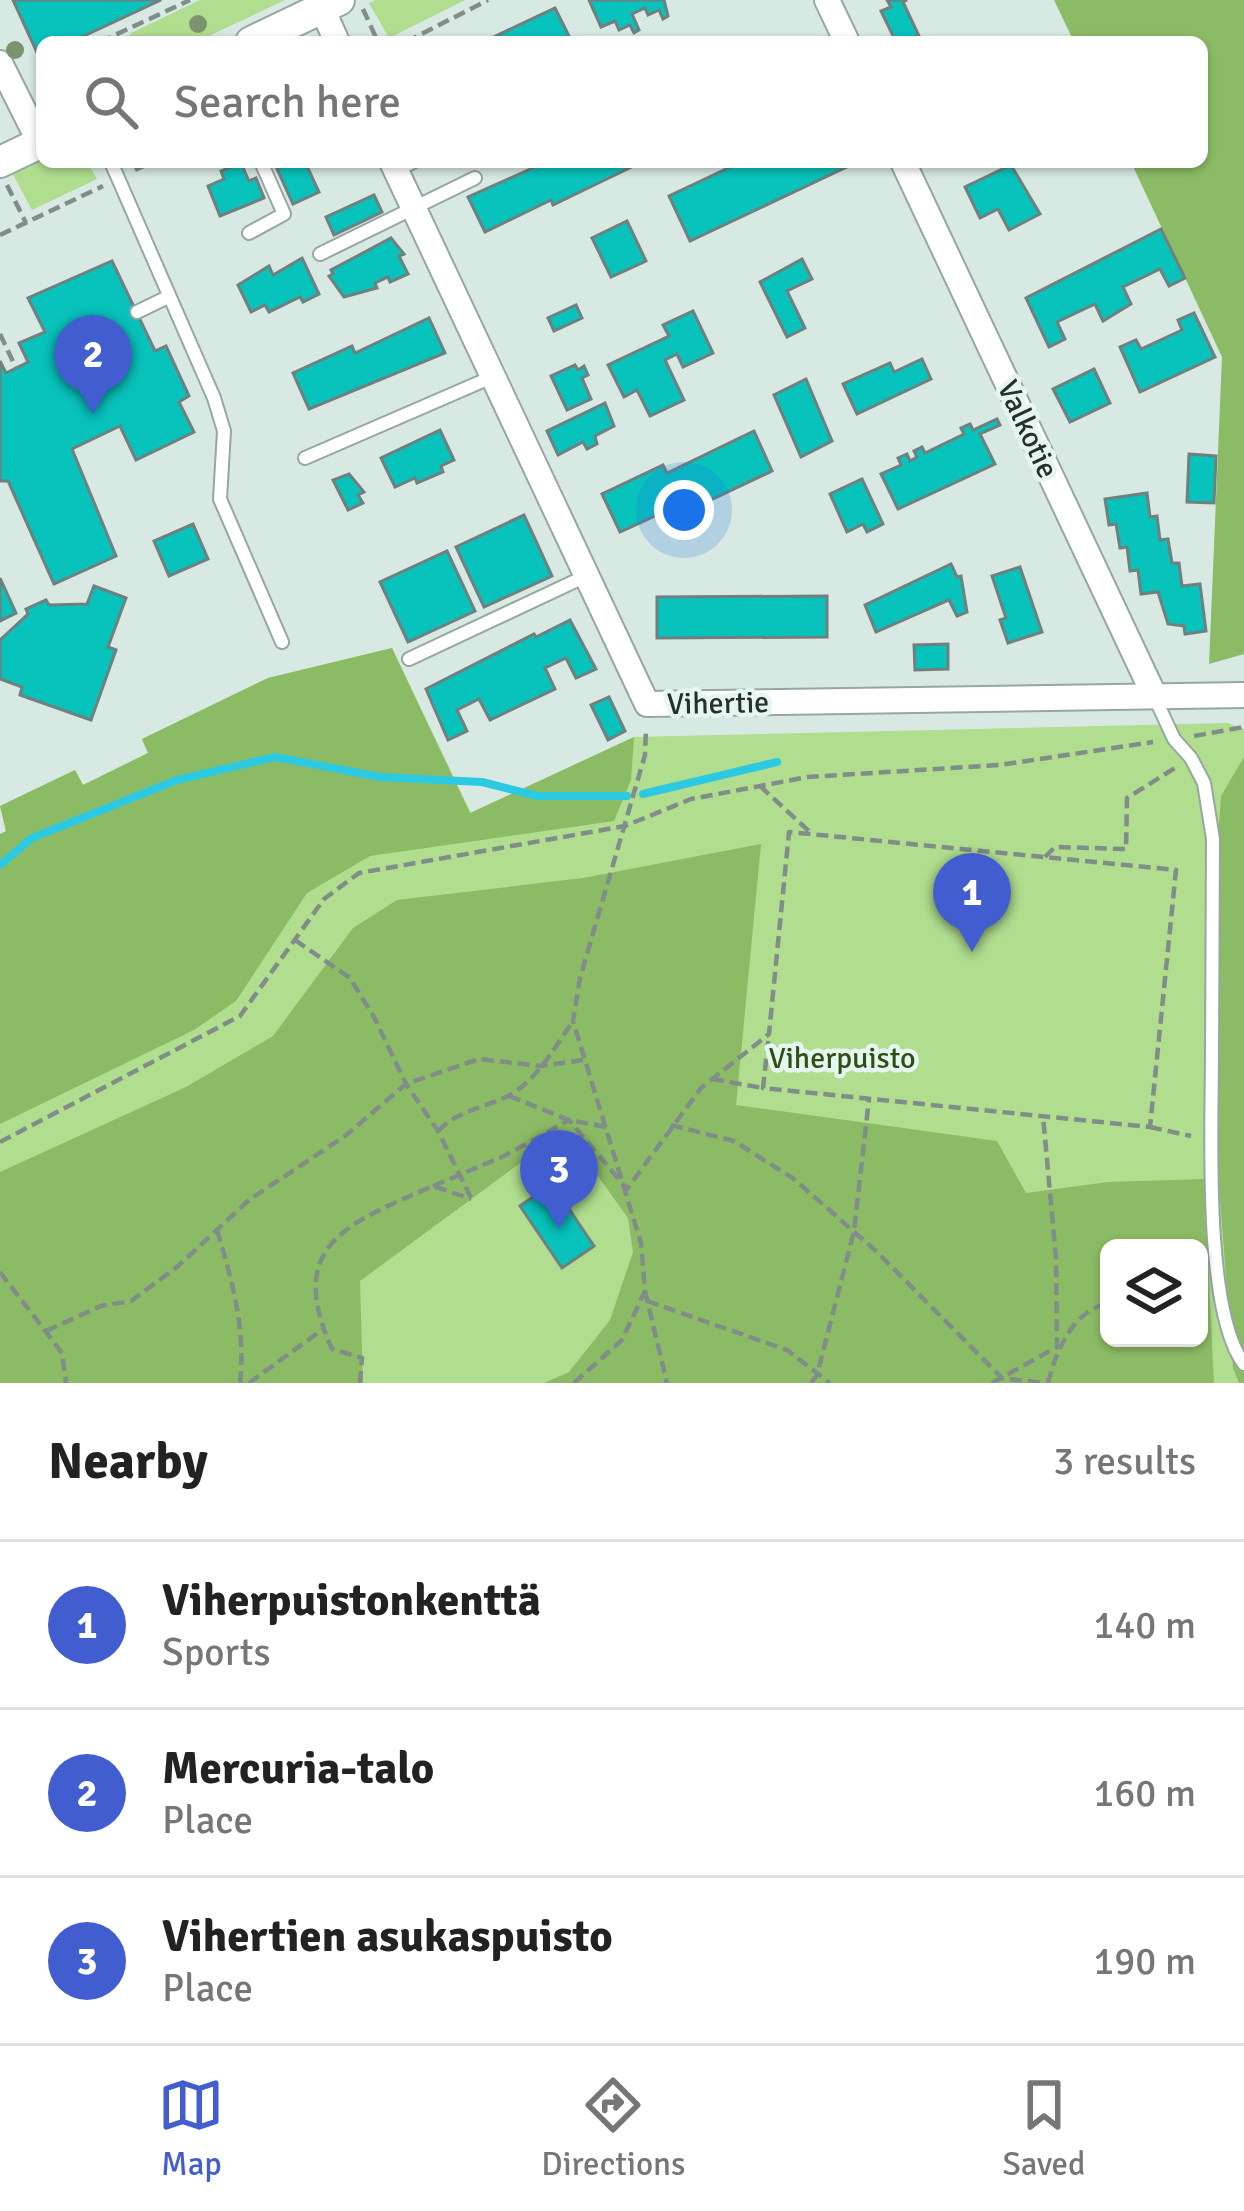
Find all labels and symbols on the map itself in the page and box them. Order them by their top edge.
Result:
pin: 2 [54,315,132,414]
street label: Valkotie [989,374,1066,484]
your location [654,480,714,540]
street label: Vihertie [667,684,769,723]
pin: 1 [933,853,1011,952]
park label: Viherpuisto [768,1040,916,1077]
pin: 3 [520,1130,598,1229]

